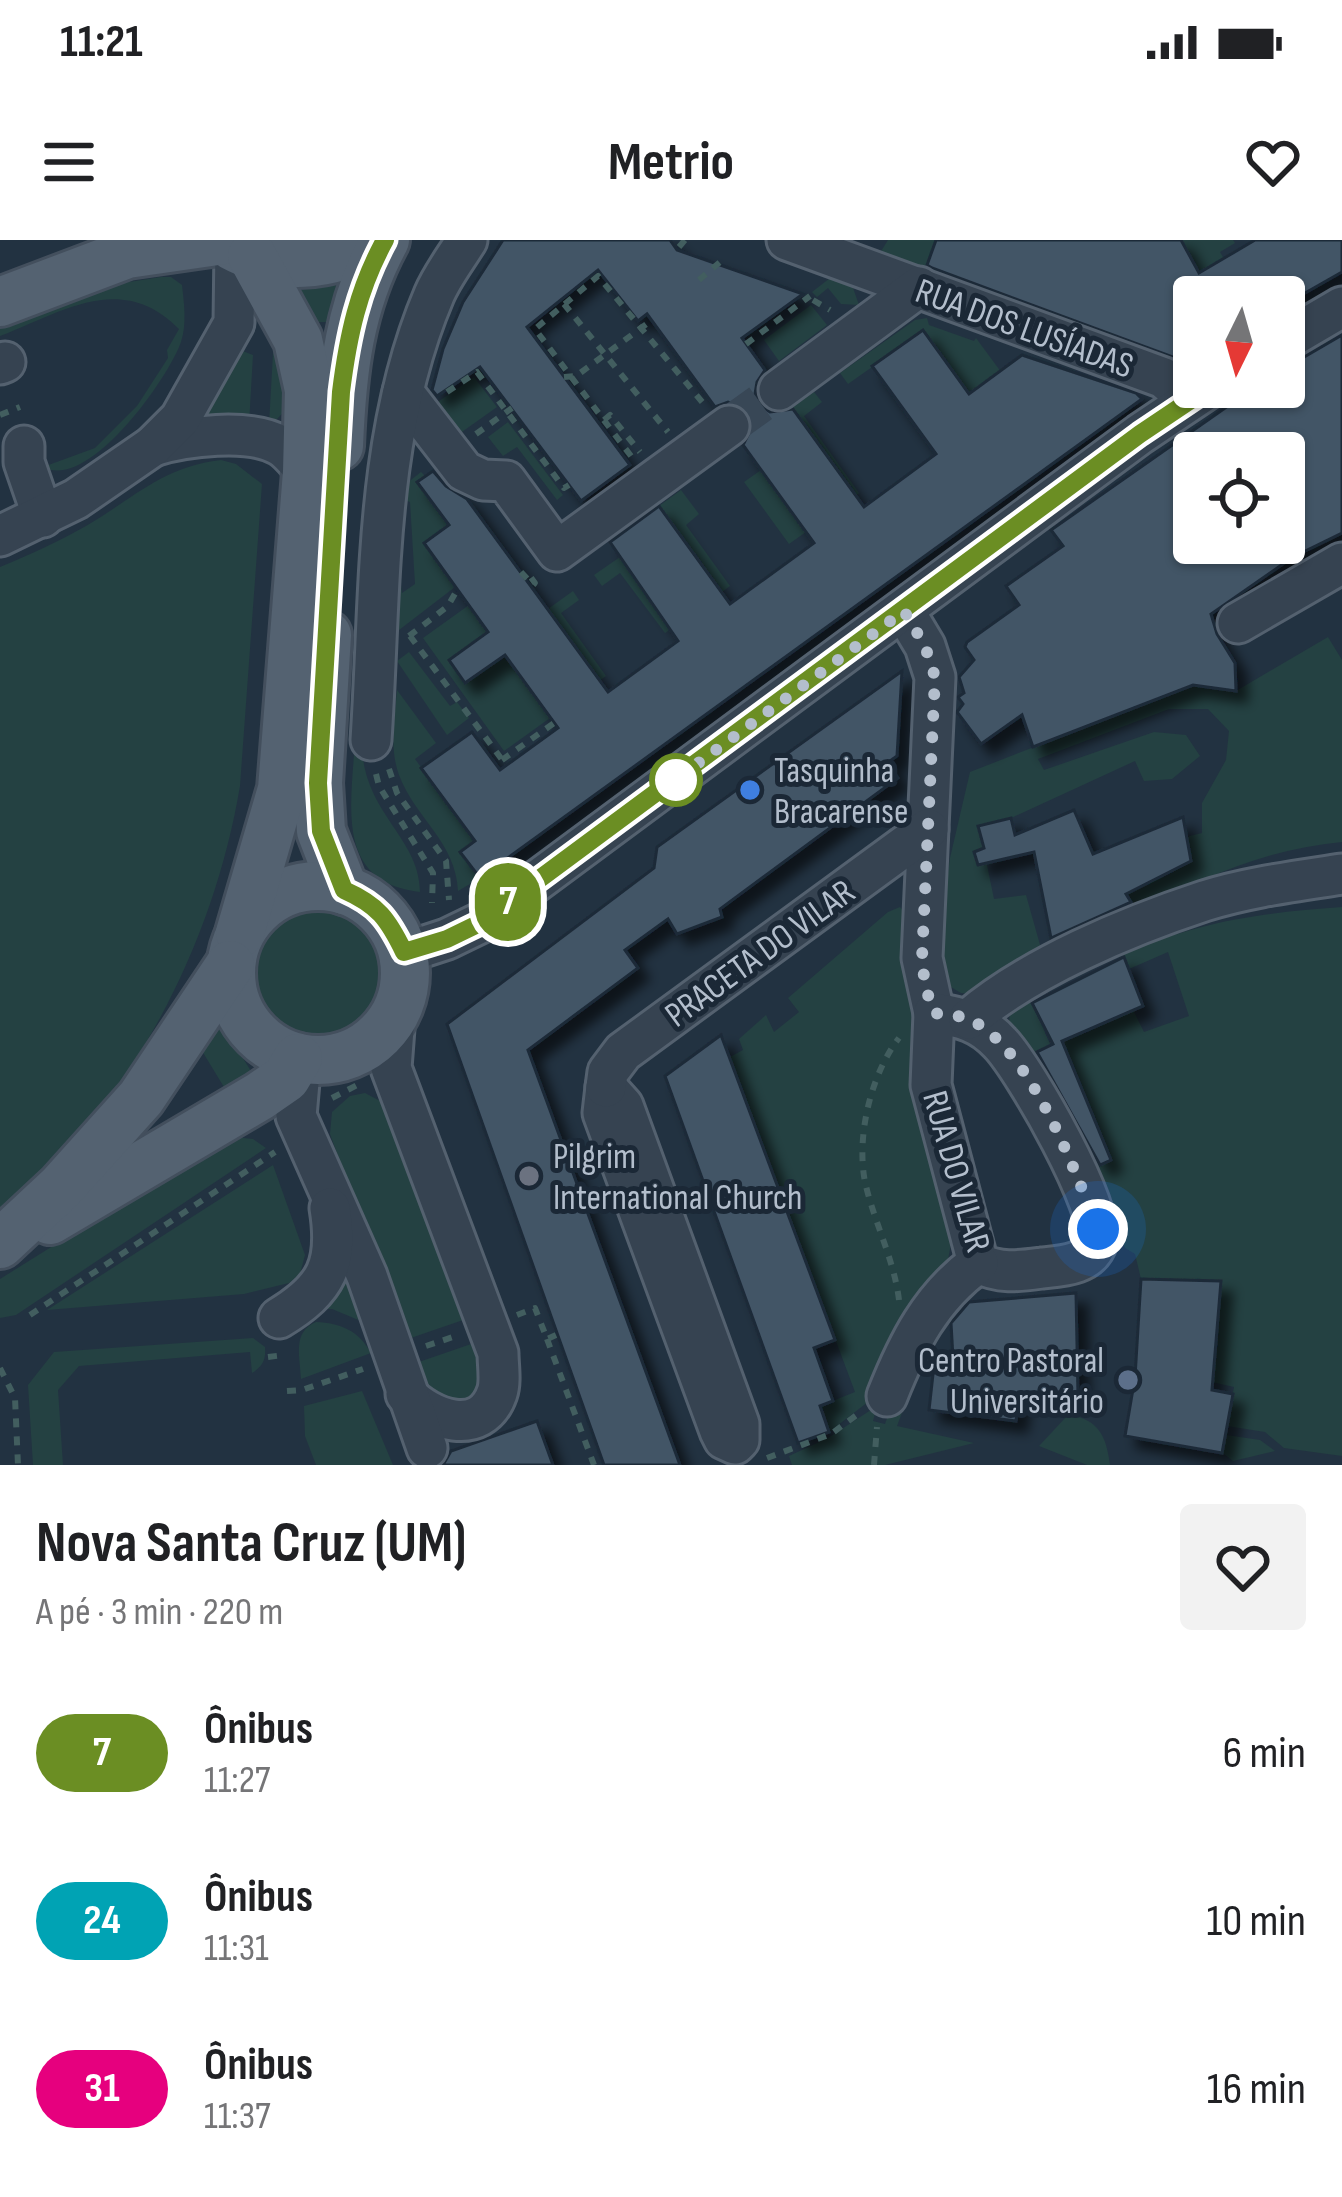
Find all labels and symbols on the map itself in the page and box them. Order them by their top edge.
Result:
street label: RUA DOS LUSÍADAS [910,270,1139,389]
north arrow [1173,276,1305,408]
place label: Tasquinha Bracarense [774,750,908,834]
unlabelled marker [651,755,701,805]
marker: Tasquinha Bracarense [737,777,763,803]
line badge: 7 [469,863,547,941]
street label: PRACETA DO VILAR [657,871,864,1037]
street label: RUA DO VILAR [912,1086,999,1257]
place label: Pilgrim International Church [553,1136,802,1220]
marker: Pilgrim International Church [516,1163,542,1189]
your location [1068,1199,1128,1259]
place label: Centro Pastoral Universitário [918,1340,1104,1424]
marker: Centro Pastoral Universitário [1115,1367,1141,1393]

